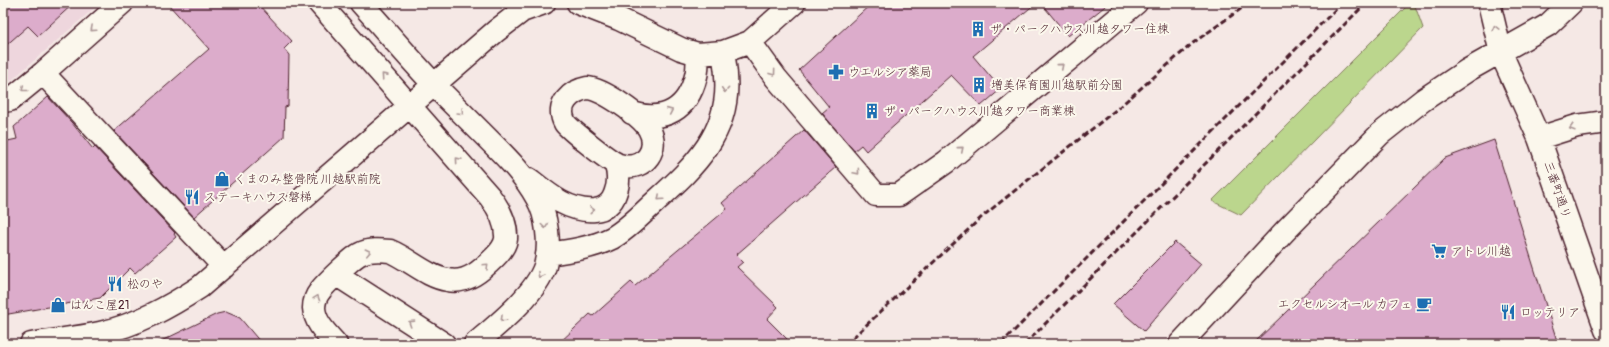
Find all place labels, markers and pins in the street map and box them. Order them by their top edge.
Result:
building icon: ザ・パークハウス川越タワー住棟 [969,20,987,38]
place label: ザ・パークハウス川越タワー住棟 [990,22,1169,37]
pharmacy icon: ウエルシア薬局 [827,63,845,81]
place label: ウエルシア薬局 [848,65,932,80]
building icon: 増美保育園川越駅前分園 [970,76,988,94]
place label: 増美保育園川越駅前分園 [991,78,1123,93]
building icon: ザ・パークハウス川越タワー商業棟 [863,102,881,120]
place label: ザ・パークハウス川越タワー商業棟 [884,104,1075,119]
shop icon: くまのみ整骨院 川越駅前院 [213,170,231,188]
place label: くまのみ整骨院 川越駅前院 [234,172,381,187]
restaurant icon: ステーキハウス磐梯 [183,188,201,206]
place label: ステーキハウス磐梯 [204,190,312,205]
supermarket icon: アトレ川越 [1430,242,1448,260]
place label: アトレ川越 [1451,244,1511,259]
restaurant icon: 松のや [106,275,124,293]
place label: 松のや [127,277,163,292]
cafe icon: エクセルシオール カフェ [1415,295,1433,313]
shop icon: はんこ屋21 [49,296,67,314]
place label: エクセルシオール カフェ [1278,297,1412,312]
place label: はんこ屋21 [70,298,129,313]
restaurant icon: ロッテリア [1499,303,1517,321]
place label: ロッテリア [1520,305,1580,320]

